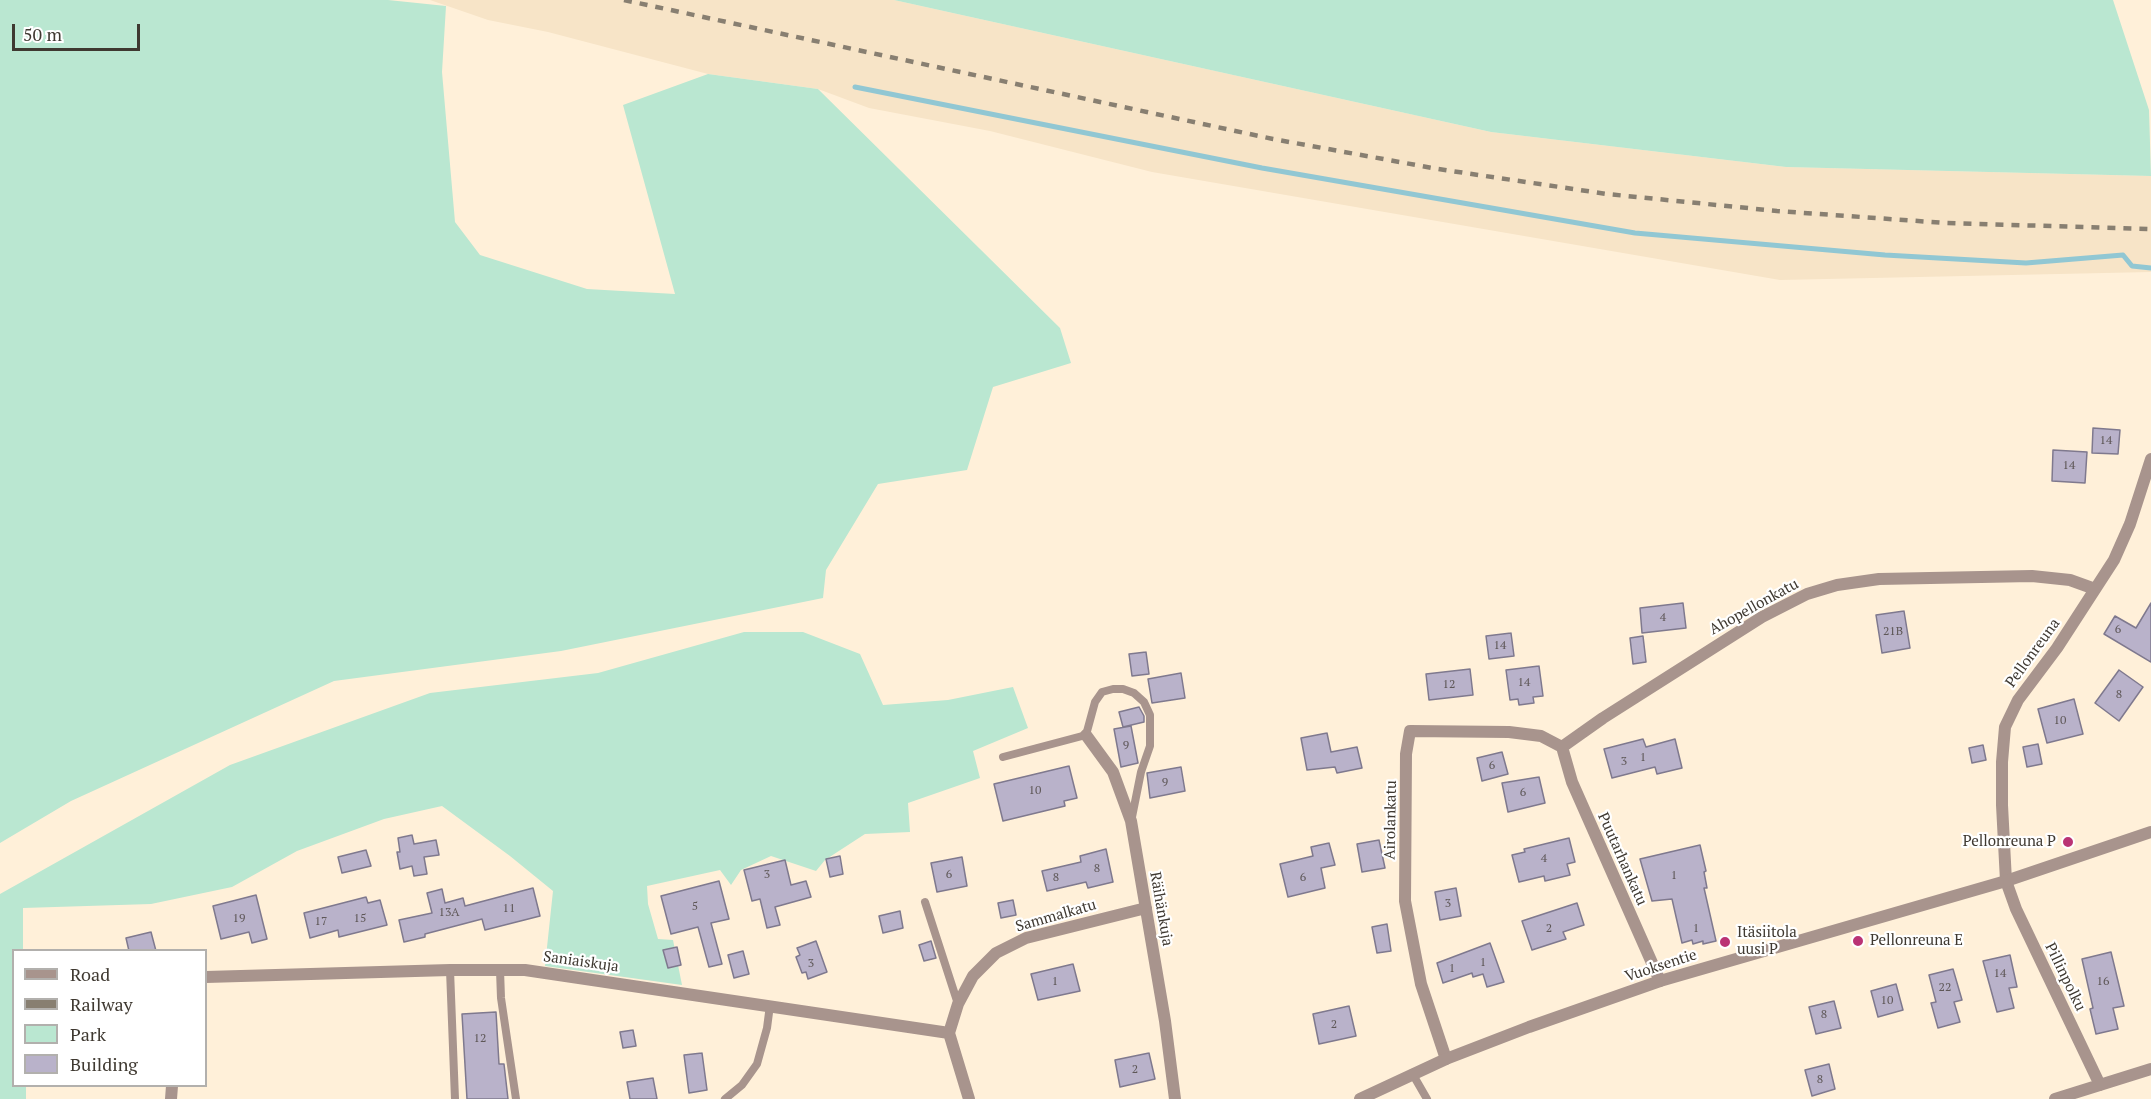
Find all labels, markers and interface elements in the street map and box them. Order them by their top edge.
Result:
scale bar [15,12,142,50]
text: 50 m [23,22,62,46]
house number: 14 [2100,434,2112,448]
house number: 14 [2063,459,2075,473]
street label: Ahopellonkatu [1706,575,1802,639]
house number: 4 [1660,611,1666,625]
street label: Pellonreuna [2002,615,2064,691]
house number: 6 [2115,623,2121,637]
house number: 21B [1883,625,1903,639]
house number: 14 [1494,639,1506,653]
house number: 14 [1518,676,1530,690]
house number: 12 [1443,678,1455,692]
house number: 8 [2116,688,2122,702]
house number: 10 [2054,714,2066,728]
house number: 9 [1123,739,1129,753]
house number: 1 [1640,751,1646,765]
house number: 3 [1621,755,1627,769]
house number: 6 [1489,759,1495,773]
house number: 9 [1162,776,1168,790]
street label: Airolankatu [1381,780,1401,860]
house number: 10 [1029,784,1041,798]
house number: 6 [1520,786,1526,800]
street label: Puutarhankatu [1593,810,1651,908]
place label: Pellonreuna P [1963,833,2056,851]
marker: Pellonreuna P [2061,835,2075,849]
house number: 4 [1541,852,1547,866]
house number: 8 [1094,862,1100,876]
house number: 3 [764,868,770,882]
house number: 6 [946,868,952,882]
house number: 1 [1671,869,1677,883]
street label: Räihänkuja [1146,870,1176,948]
house number: 8 [1053,871,1059,885]
house number: 6 [1300,871,1306,885]
street label: Sammalkatu [1014,896,1098,936]
house number: 3 [1445,897,1451,911]
house number: 5 [692,900,698,914]
house number: 11 [503,902,515,916]
house number: 13A [439,906,459,920]
house number: 19 [233,912,245,926]
house number: 15 [354,912,366,926]
house number: 17 [315,915,327,929]
house number: 2 [1546,922,1552,936]
house number: 1 [1693,922,1699,936]
place label: Itäsiitola uusi P [1737,924,1797,959]
place label: Pellonreuna E [1870,932,1963,950]
marker: Pellonreuna E [1851,934,1865,948]
marker: Itäsiitola uusi P [1718,935,1732,949]
street label: Pillinpolku [2041,940,2089,1014]
street label: Vuoksentie [1623,946,1699,986]
street label: Saniaiskuja [542,948,620,976]
legend [12,949,207,1087]
house number: 1 [1480,956,1486,970]
house number: 3 [808,957,814,971]
text: Road [70,962,110,986]
house number: 1 [1449,962,1455,976]
house number: 14 [1994,967,2006,981]
house number: 1 [1052,975,1058,989]
house number: 16 [2097,975,2109,989]
house number: 22 [1939,981,1951,995]
text: Railway [70,992,133,1016]
house number: 10 [1881,994,1893,1008]
house number: 8 [1821,1008,1827,1022]
house number: 2 [1331,1018,1337,1032]
text: Park [70,1022,106,1046]
house number: 12 [474,1032,486,1046]
text: Building [70,1052,138,1076]
house number: 2 [1132,1063,1138,1077]
house number: 8 [1817,1073,1823,1087]

